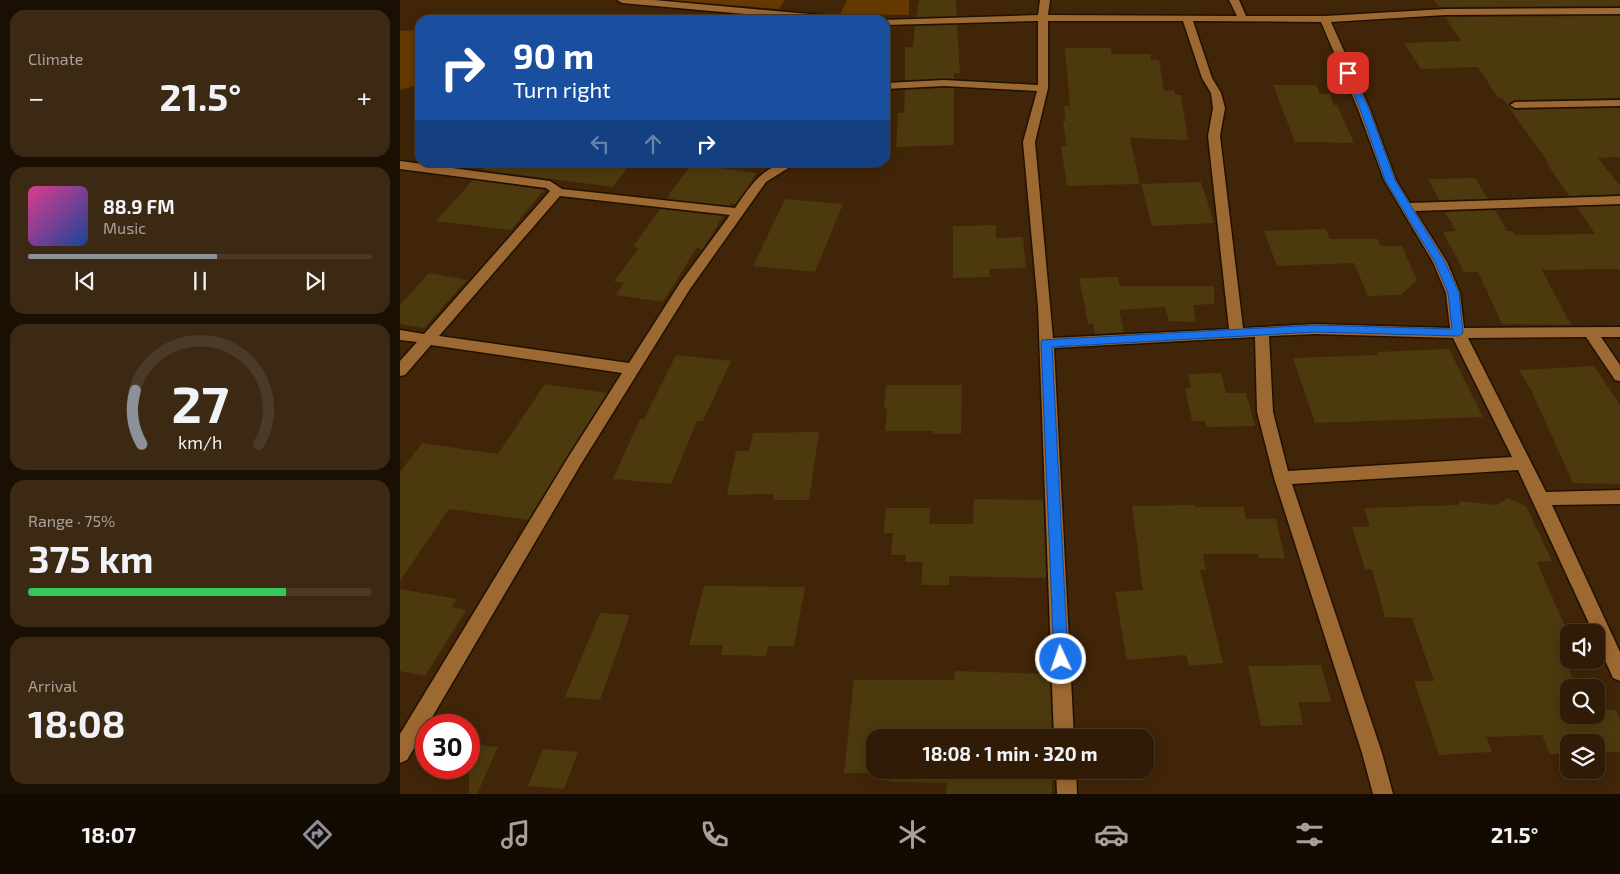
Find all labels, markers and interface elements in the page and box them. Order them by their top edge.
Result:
text: 90 m [513,34,594,76]
icon: right [430,35,495,100]
text: Climate [28,49,83,68]
pin [1327,52,1369,94]
icon: arrive [1334,59,1362,87]
text: 21.5° [160,73,241,119]
text: Turn right [513,76,611,102]
text: − [28,80,44,114]
text: + [357,80,372,114]
icon: left [586,130,614,158]
icon: ahead [639,130,667,158]
icon: right [692,130,720,158]
text: 88.9 FM [103,195,175,218]
text: Music [103,218,146,237]
icon: previous [71,267,99,295]
icon: pause [186,267,214,295]
icon: next [301,267,329,295]
text: 27 [171,371,229,433]
text: km/h [178,431,222,453]
text: Range · 75% [28,511,115,530]
text: 375 km [28,535,154,581]
map controls [1560,624,1605,779]
button: sound [1560,624,1605,669]
position arrow [1034,632,1086,684]
text: Arrival [28,676,77,695]
button: search [1560,679,1605,724]
text: 18:08 [28,700,126,746]
speed limit sign: 30 [415,714,480,779]
button: layers [1560,734,1605,779]
text: 18:08 · 1 min · 320 m [922,742,1098,765]
icon: directions [300,817,335,852]
icon: music [498,817,533,852]
icon: phone [697,817,732,852]
icon: climate [895,817,930,852]
icon: car [1094,817,1129,852]
icon: filters [1292,817,1327,852]
text: 18:07 [82,821,136,847]
text: 21.5° [1491,821,1538,847]

